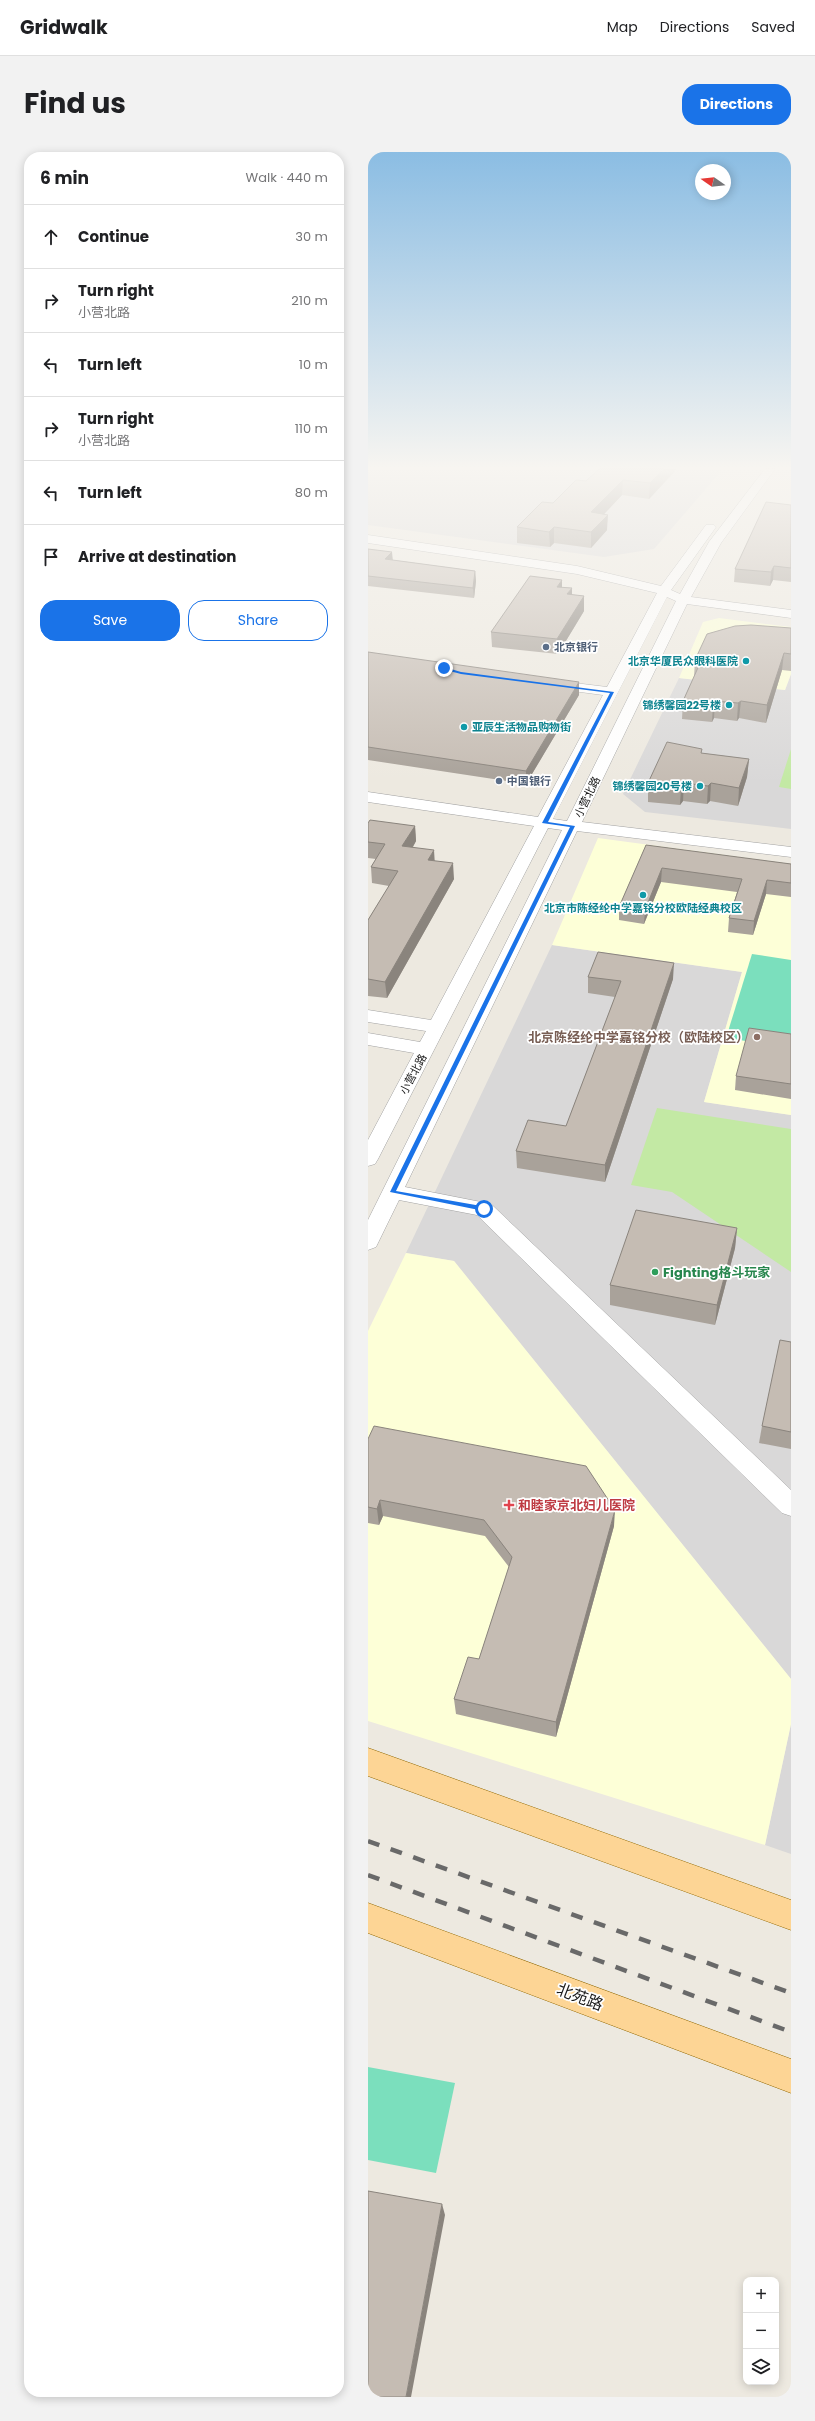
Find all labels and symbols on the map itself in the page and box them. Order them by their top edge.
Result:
north arrow [695,164,731,200]
place label: 北京银行 [554,639,598,655]
marker: 北京银行 [541,642,551,652]
place label: 北京华厦民众眼科医院 [628,653,738,669]
marker: 北京华厦民众眼科医院 [741,656,751,666]
route end [435,659,453,677]
place label: 锦绣馨园22号楼 [642,697,721,713]
marker: 锦绣馨园22号楼 [724,700,734,710]
place label: 亚辰生活物品购物街 [472,719,571,735]
marker: 亚辰生活物品购物街 [459,722,469,732]
place label: 中国银行 [507,773,551,789]
street label: 小营北路 [570,774,604,820]
marker: 中国银行 [494,776,504,786]
place label: 锦绣馨园20号楼 [613,778,692,794]
marker: 锦绣馨园20号楼 [695,781,705,791]
marker: 北京市陈经纶中学嘉铭分校欧陆经典校区 [638,890,648,900]
place label: 北京市陈经纶中学嘉铭分校欧陆经典校区 [544,900,742,916]
place label: 北京陈经纶中学嘉铭分校（欧陆校区） [528,1028,749,1047]
marker: 北京陈经纶中学嘉铭分校（欧陆校区） [752,1032,762,1042]
street label: 小营北路 [396,1051,430,1097]
route start [475,1200,493,1218]
place label: Fighting格斗玩家 [663,1263,770,1282]
marker: Fighting格斗玩家 [650,1267,660,1277]
place label: 和睦家京北妇儿医院 [518,1496,635,1515]
marker: 和睦家京北妇儿医院 [503,1499,515,1511]
street label: 北苑路 [553,1978,607,2016]

